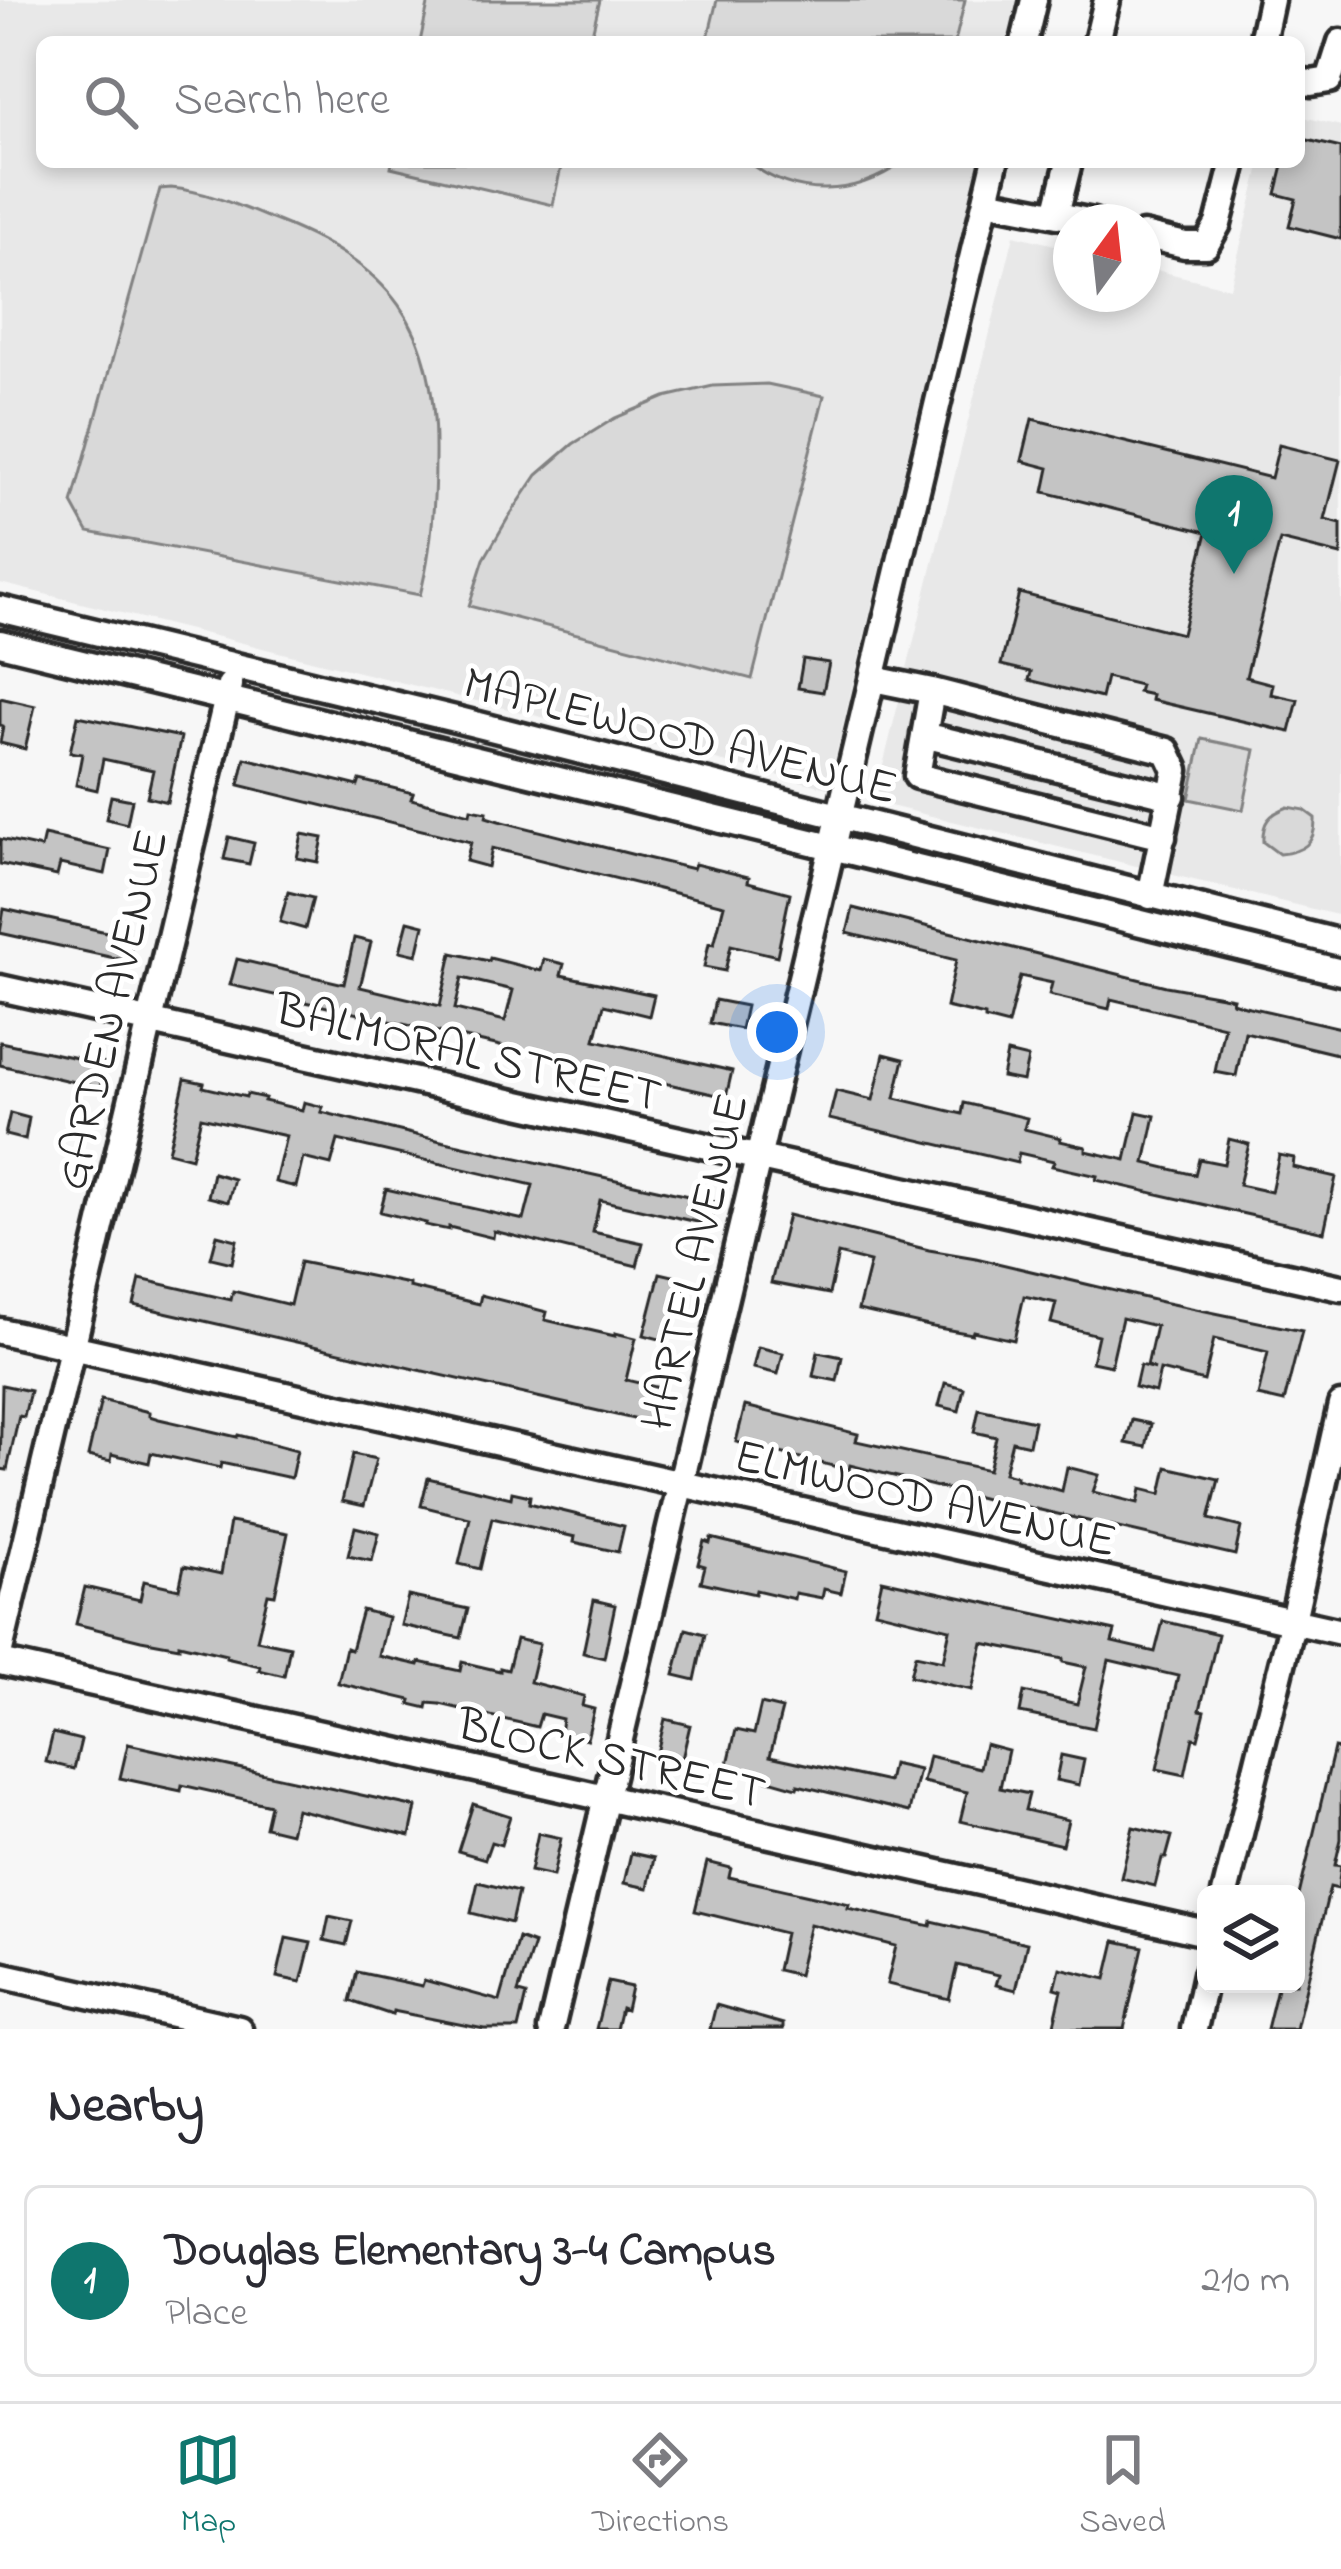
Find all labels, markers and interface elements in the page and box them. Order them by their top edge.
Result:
search box [36,36,1305,168]
icon: search [78,69,144,135]
text: Search here [174,69,390,135]
north arrow [1053,204,1161,312]
pin: 1 [1195,475,1273,574]
street label: MAPLEWOOD AVENUE [456,650,904,826]
street label: GARDEN AVENUE [38,823,189,1197]
street label: BALMORAL STREET [267,976,668,1133]
your location [747,1002,807,1062]
street label: HARTEL AVENUE [624,1087,770,1437]
street label: ELMWOOD AVENUE [727,1423,1123,1579]
street label: BLOCK STREET [449,1691,772,1830]
map controls [1197,1885,1305,1993]
button: layers [1197,1885,1305,1993]
text: Nearby [48,2070,204,2145]
text: Douglas Elementary 3-4 Campus [165,2220,776,2286]
text: 1 [84,2253,96,2310]
text: 210 m [1201,2253,1290,2310]
text: Place [165,2286,248,2343]
tab: Map [175,2427,241,2547]
tab: Directions [592,2427,729,2547]
tab: Saved [1080,2427,1166,2547]

